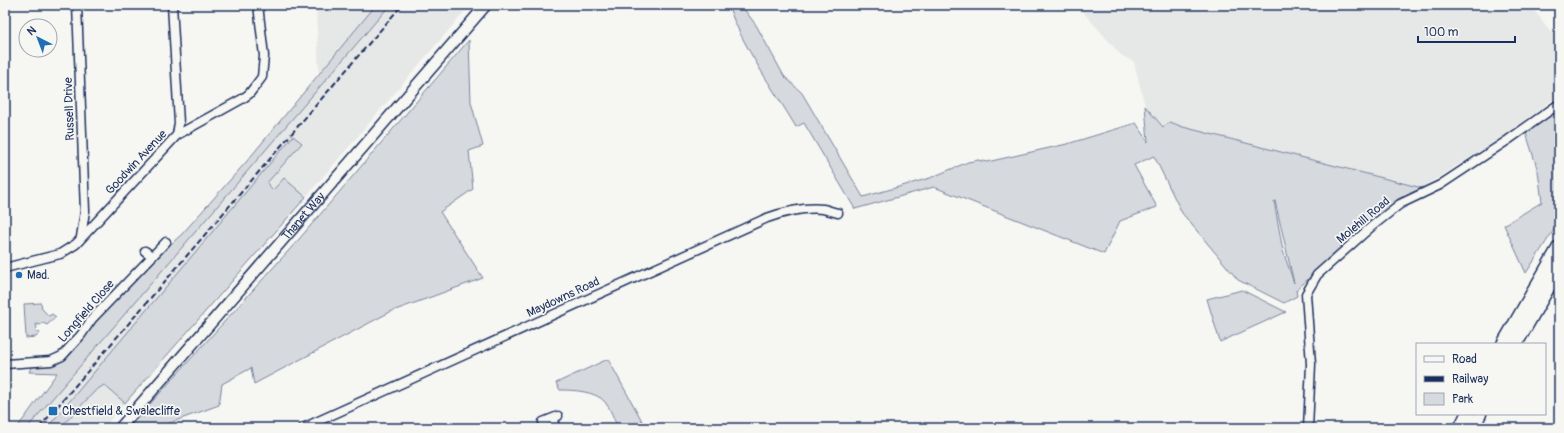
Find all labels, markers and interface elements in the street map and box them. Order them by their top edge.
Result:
north arrow [18,18,58,58]
scale bar [1418,18,1515,44]
text: N [25,23,39,38]
text: 100 m [1424,25,1459,40]
street label: Russell Drive [61,77,78,141]
street label: Goodwin Avenue [103,127,170,198]
street label: Thanet Way [279,189,328,244]
street label: Molehill Road [1334,194,1393,247]
place label: Mad. [27,268,50,283]
marker: Mad. [14,270,24,280]
street label: Maydowns Road [524,274,602,321]
street label: Longfield Close [55,277,118,346]
legend [1416,343,1546,415]
text: Road [1452,352,1477,367]
text: Railway [1452,372,1488,387]
text: Park [1452,392,1473,407]
place label: Chestfield & Swalecliffe [62,404,180,419]
marker: Chestfield & Swalecliffe [47,405,59,417]

